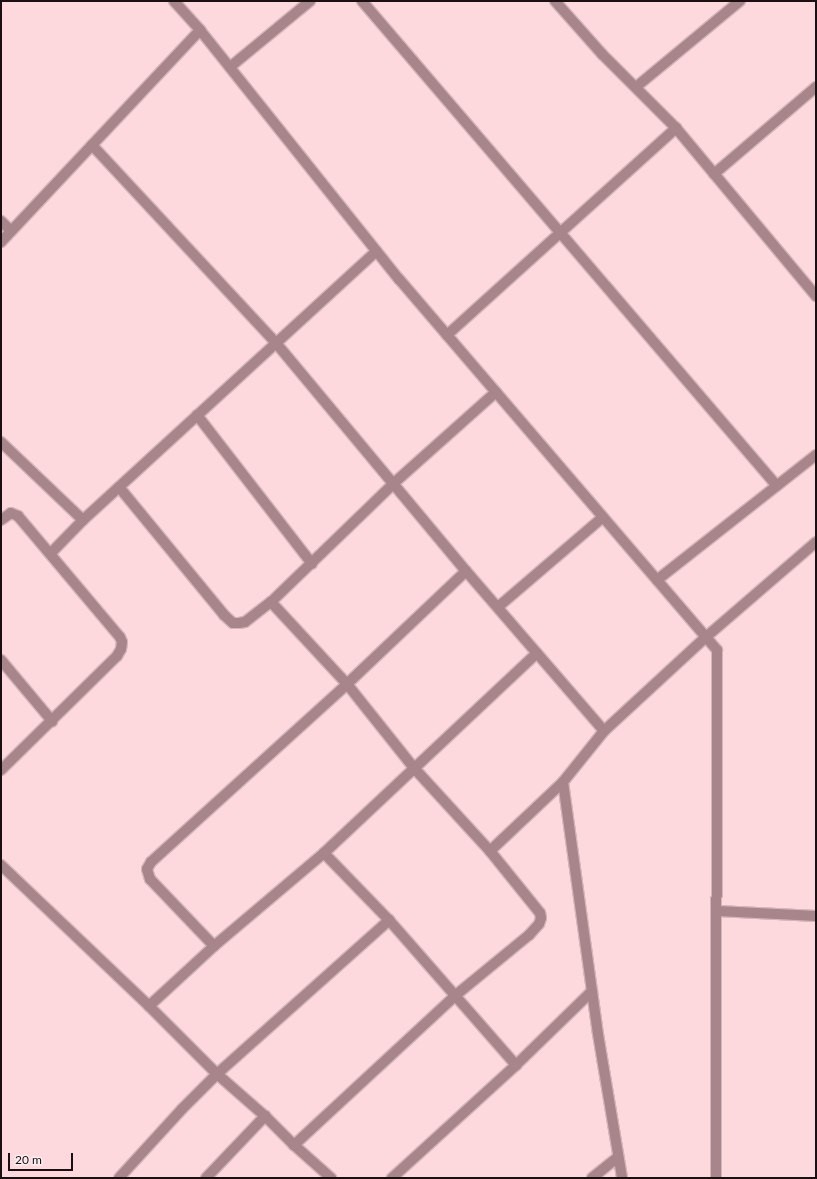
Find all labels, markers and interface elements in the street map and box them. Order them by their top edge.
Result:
scale bar [10,1145,75,1171]
text: 20 m [15,1152,42,1167]

